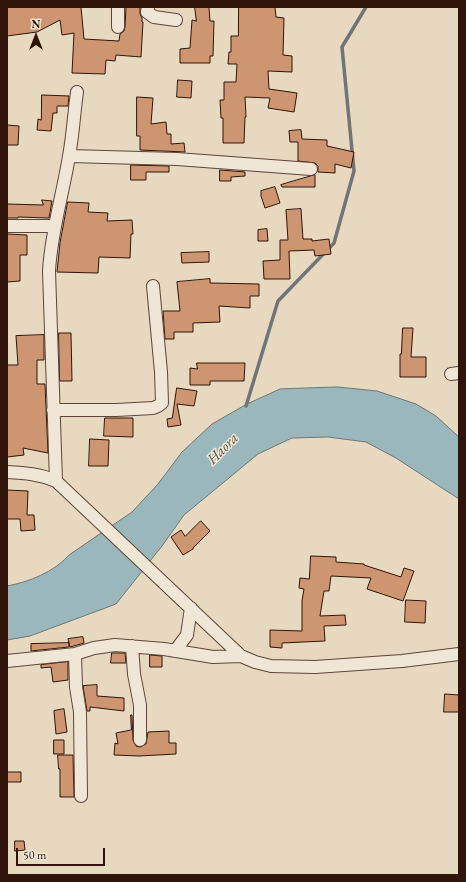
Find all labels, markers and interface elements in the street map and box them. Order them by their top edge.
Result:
north arrow [16,16,56,56]
text: N [32,17,40,31]
water label: Haora [204,430,242,468]
scale bar [18,840,107,866]
text: 50 m [23,847,46,863]

